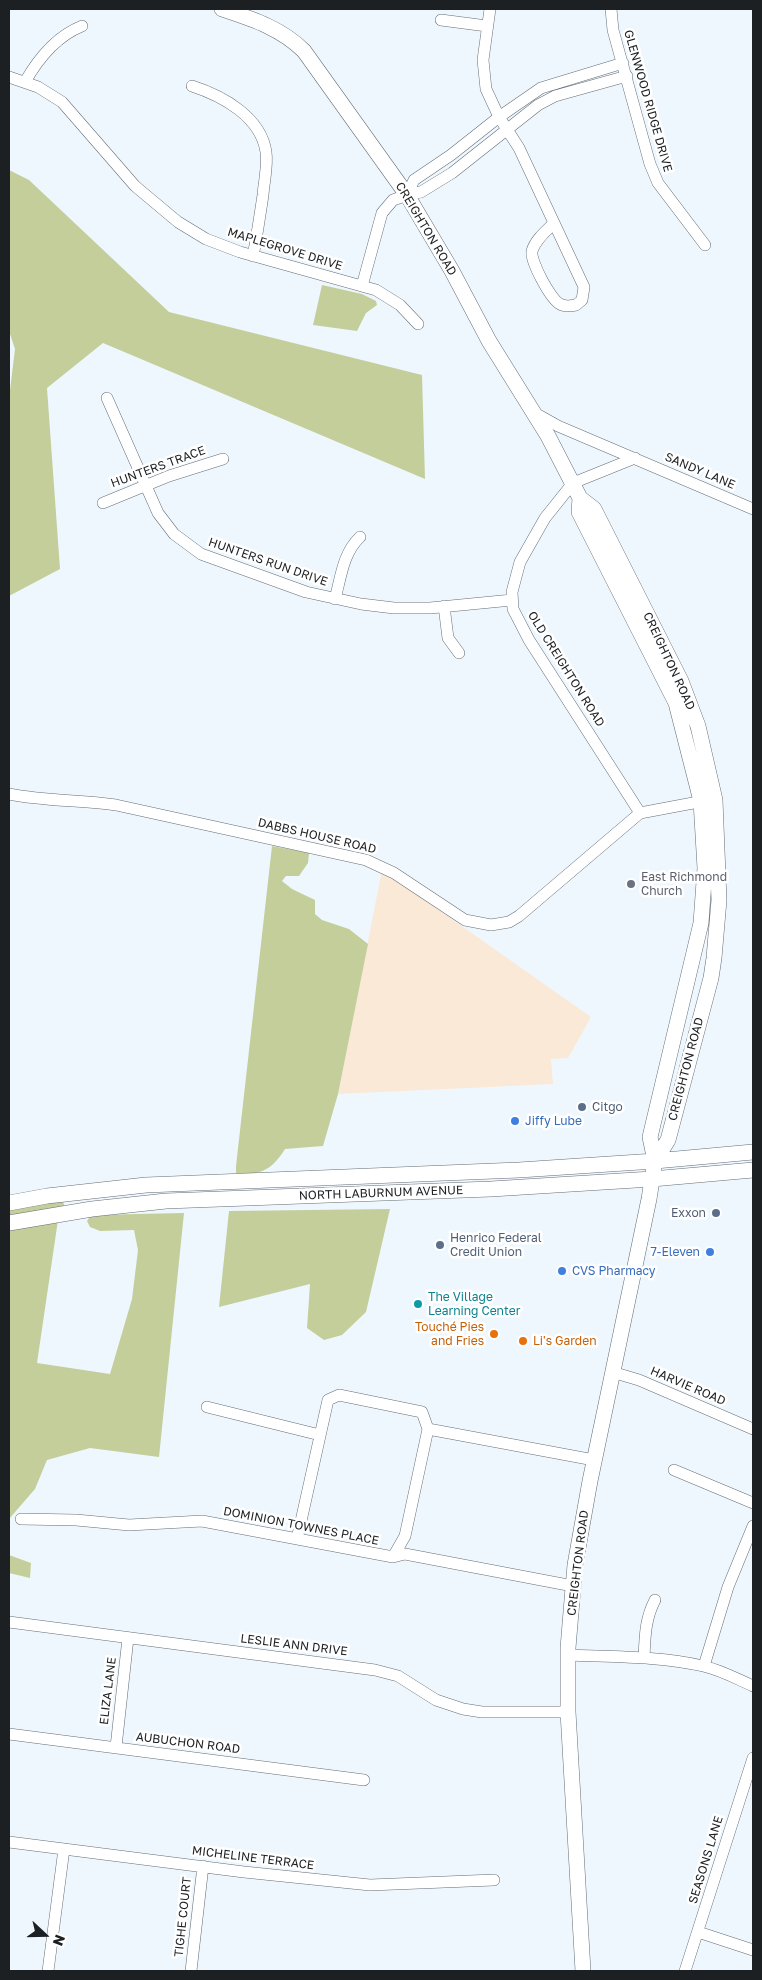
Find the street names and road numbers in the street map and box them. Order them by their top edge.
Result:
street label: GLENWOOD RIDGE DRIVE [621,28,675,174]
street label: CREIGHTON ROAD [392,180,460,278]
street label: MAPLEGROVE DRIVE [226,225,344,273]
street label: HUNTERS TRACE [109,443,207,491]
street label: SANDY LANE [663,450,737,492]
street label: HUNTERS RUN DRIVE [206,535,330,589]
street label: OLD CREIGHTON ROAD [525,609,607,729]
street label: CREIGHTON ROAD [640,610,698,712]
street label: DABBS HOUSE ROAD [256,815,378,857]
street label: CREIGHTON ROAD [665,1016,707,1122]
street label: NORTH LABURNUM AVENUE [299,1183,463,1203]
street label: HARVIE ROAD [648,1364,728,1408]
street label: DOMINION TOWNES PLACE [222,1504,380,1548]
street label: CREIGHTON ROAD [564,1509,592,1617]
street label: LESLIE ANN DRIVE [240,1631,348,1659]
street label: ELIZA LANE [97,1656,119,1726]
street label: AUBUCHON ROAD [135,1729,241,1757]
street label: SEASONS LANE [686,1814,726,1906]
street label: MICHELINE TERRACE [191,1843,315,1873]
street label: TIGHE COURT [172,1876,194,1958]

